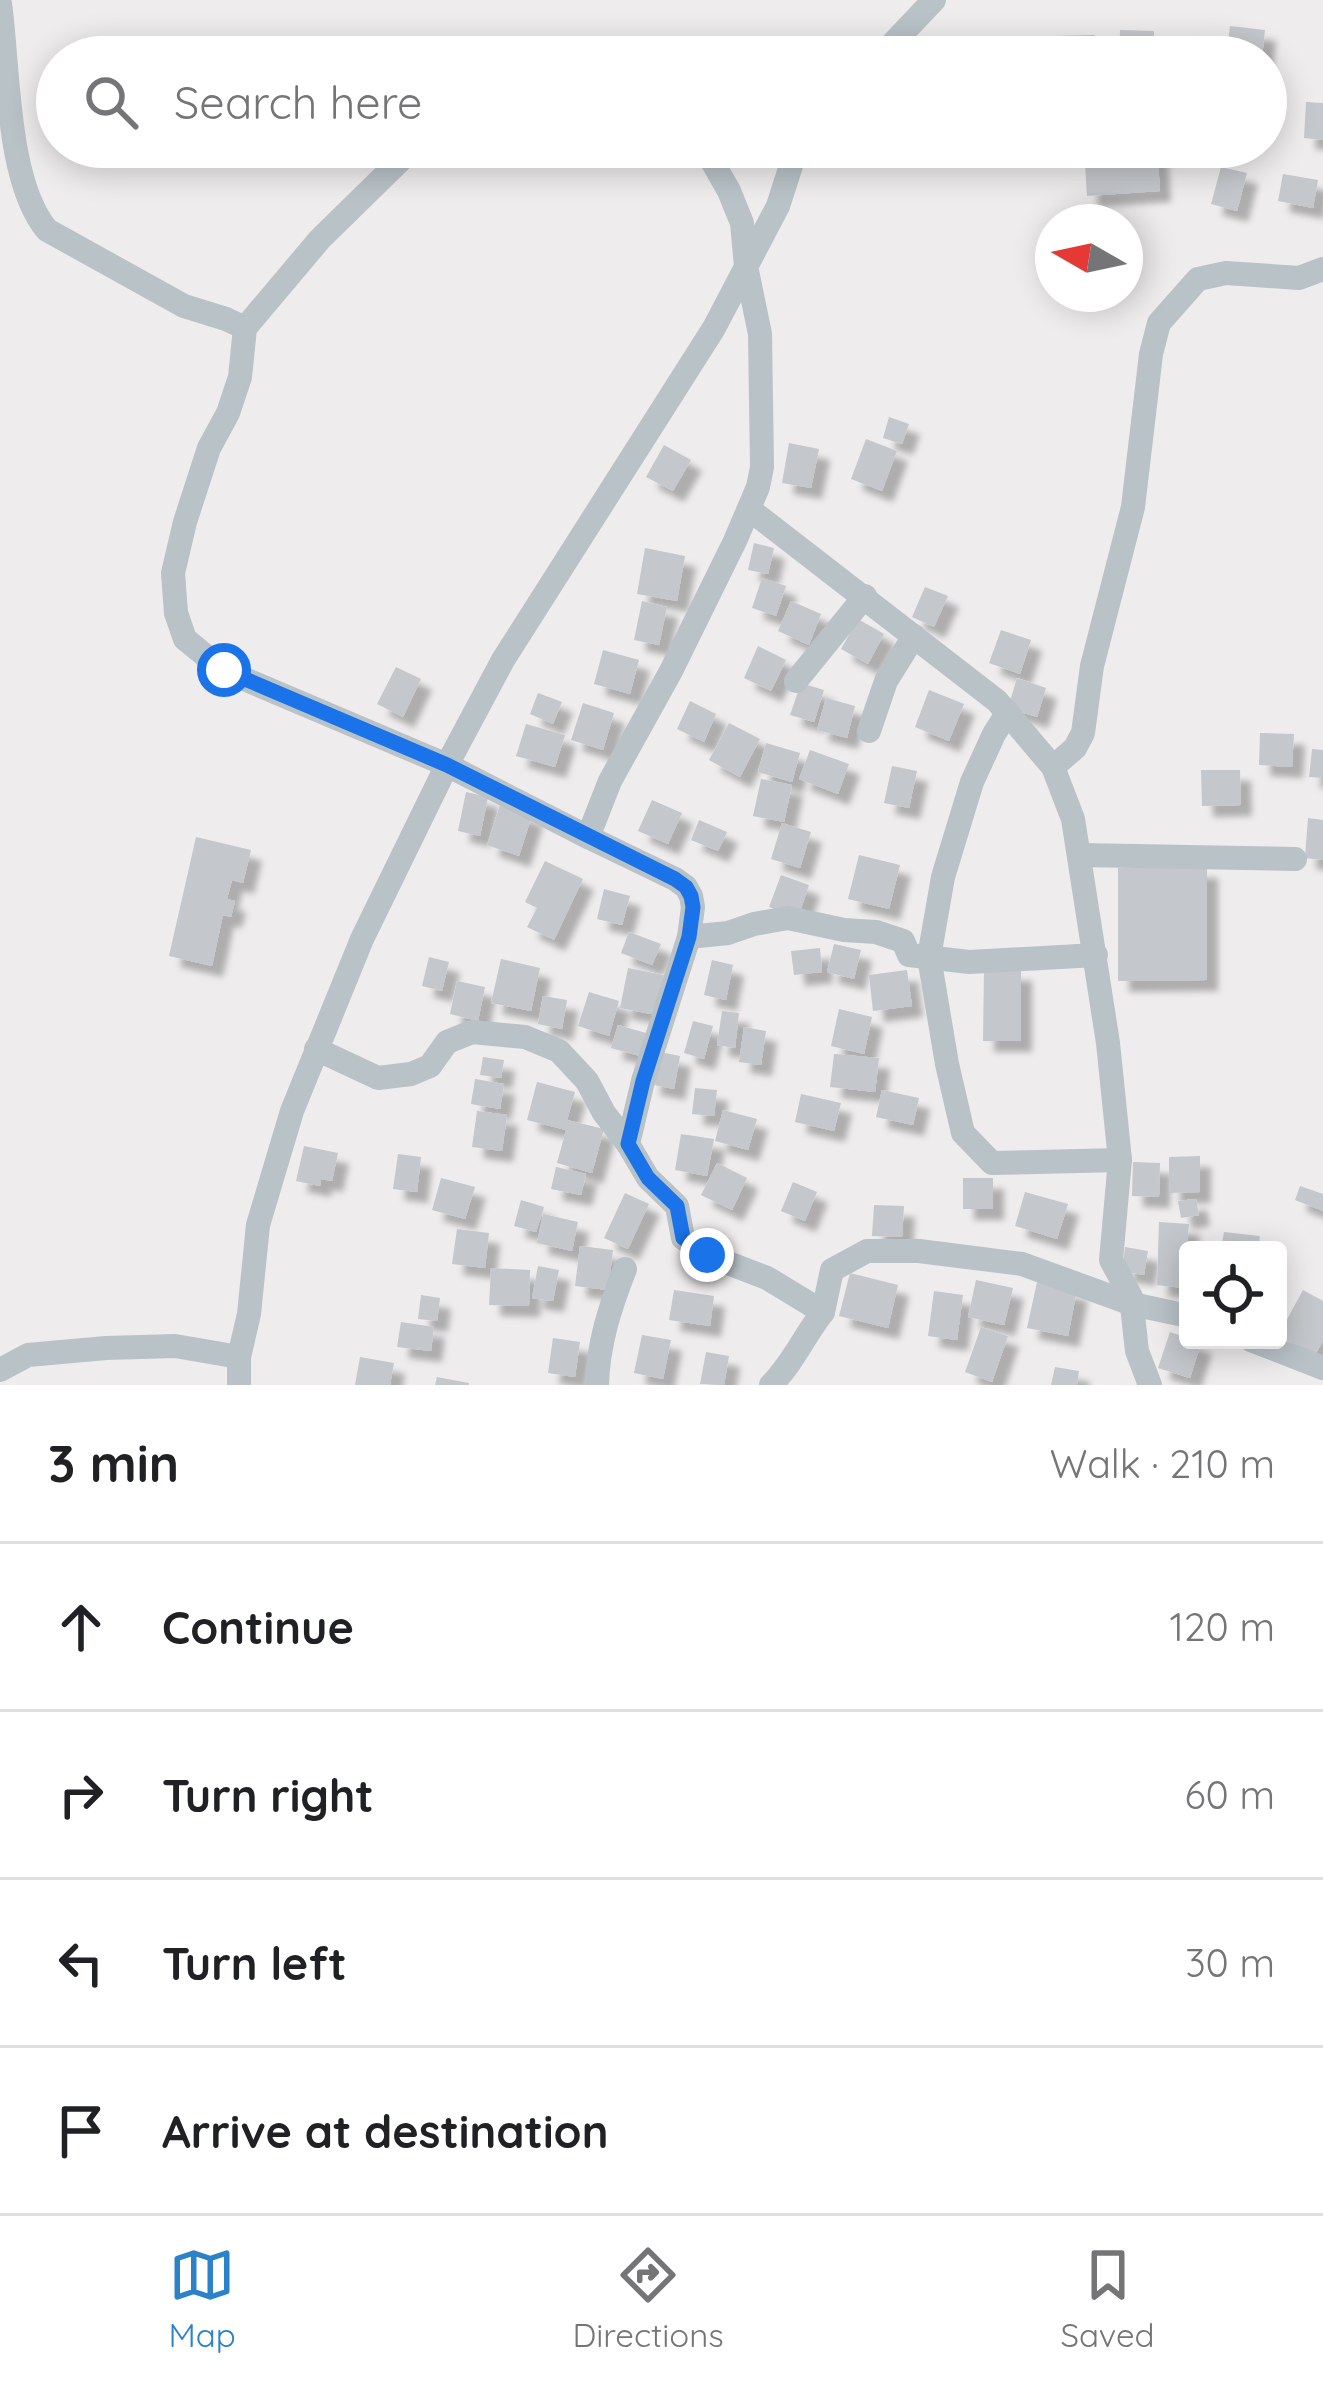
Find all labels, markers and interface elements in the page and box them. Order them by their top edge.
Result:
search box [36,36,1287,168]
icon: search [78,69,144,135]
text: Search here [174,74,422,130]
north arrow [1035,204,1143,312]
route start [197,643,251,697]
route end [680,1228,734,1282]
map controls [1179,1241,1287,1349]
button: locate [1179,1241,1287,1349]
text: 3 min [48,1431,179,1495]
text: Walk · 210 m [1050,1439,1275,1488]
icon: ahead [48,1594,114,1660]
text: Continue [162,1599,354,1655]
text: 120 m [1170,1602,1275,1651]
icon: right [48,1762,114,1828]
text: Turn right [162,1767,374,1823]
text: 60 m [1185,1770,1275,1819]
icon: left [48,1930,114,1996]
text: Turn left [162,1935,347,1991]
text: 30 m [1185,1938,1275,1987]
icon: arrive [48,2098,114,2164]
text: Arrive at destination [162,2103,608,2159]
tab: Map [168,2242,236,2355]
tab: Directions [572,2242,724,2355]
tab: Saved [1061,2242,1155,2355]

